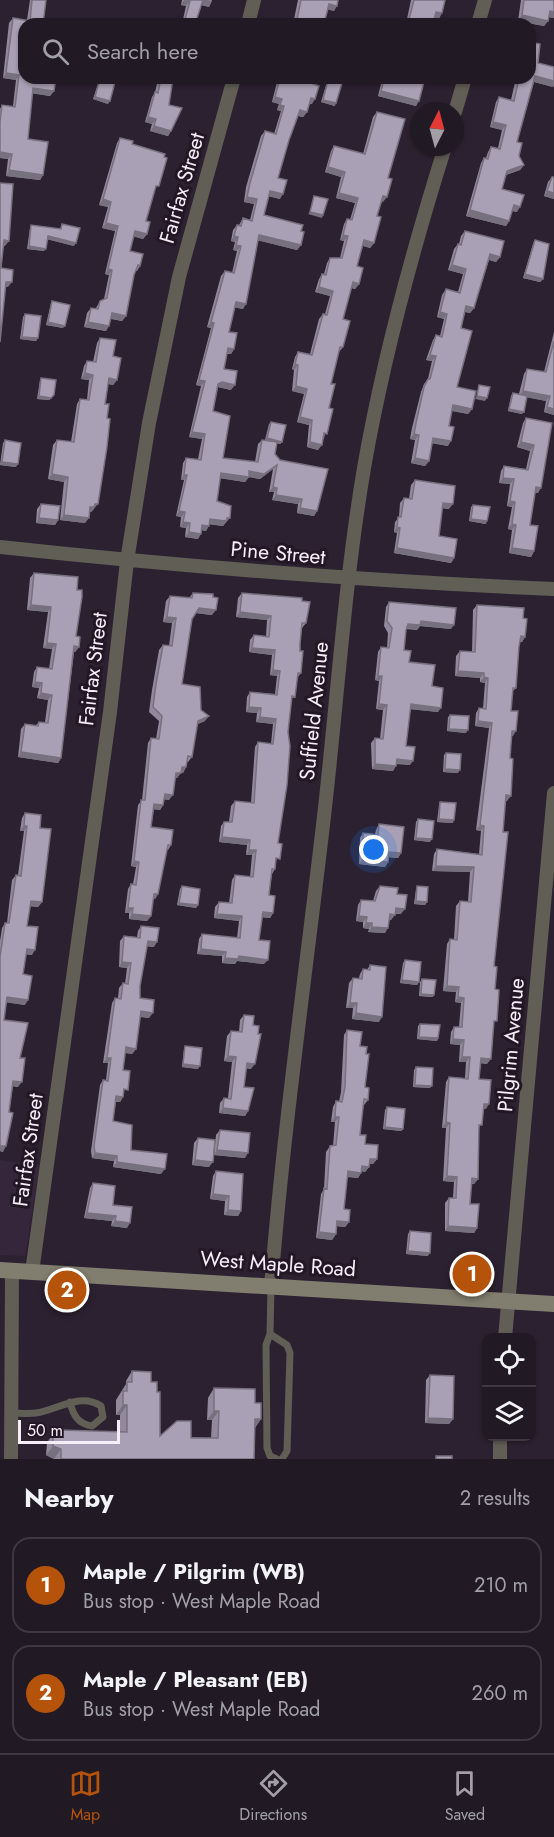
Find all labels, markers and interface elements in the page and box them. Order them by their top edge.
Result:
search box [18,18,536,84]
icon: search [39,35,72,68]
text: Search here [87,35,198,67]
north arrow [410,102,464,156]
street label: Fairfax Street [152,129,212,247]
street label: Pine Street [229,534,327,572]
street label: Fairfax Street [71,611,115,727]
street label: Suffield Avenue [292,640,336,782]
your location [359,835,388,864]
street label: Pilgrim Avenue [490,977,532,1113]
street label: Fairfax Street [5,1091,51,1209]
street label: West Maple Road [199,1244,357,1284]
pin: 1 [452,1252,492,1296]
pin: 2 [48,1268,86,1312]
map controls [482,1333,536,1441]
button: locate [482,1333,536,1387]
button: layers [482,1387,536,1441]
scale bar [18,1417,120,1444]
text: 50 m [27,1419,63,1442]
text: Nearby [24,1479,113,1517]
text: 2 results [460,1484,530,1513]
text: Maple / Pilgrim (WB) [83,1555,305,1587]
text: 1 [40,1571,51,1600]
text: 210 m [474,1571,528,1600]
text: Bus stop · West Maple Road [83,1587,321,1616]
text: Maple / Pleasant (EB) [83,1663,308,1695]
text: 2 [39,1679,52,1708]
text: 260 m [472,1679,528,1708]
text: Bus stop · West Maple Road [83,1695,321,1724]
tab: Map [69,1767,102,1826]
tab: Directions [239,1767,307,1826]
tab: Saved [445,1767,485,1826]

